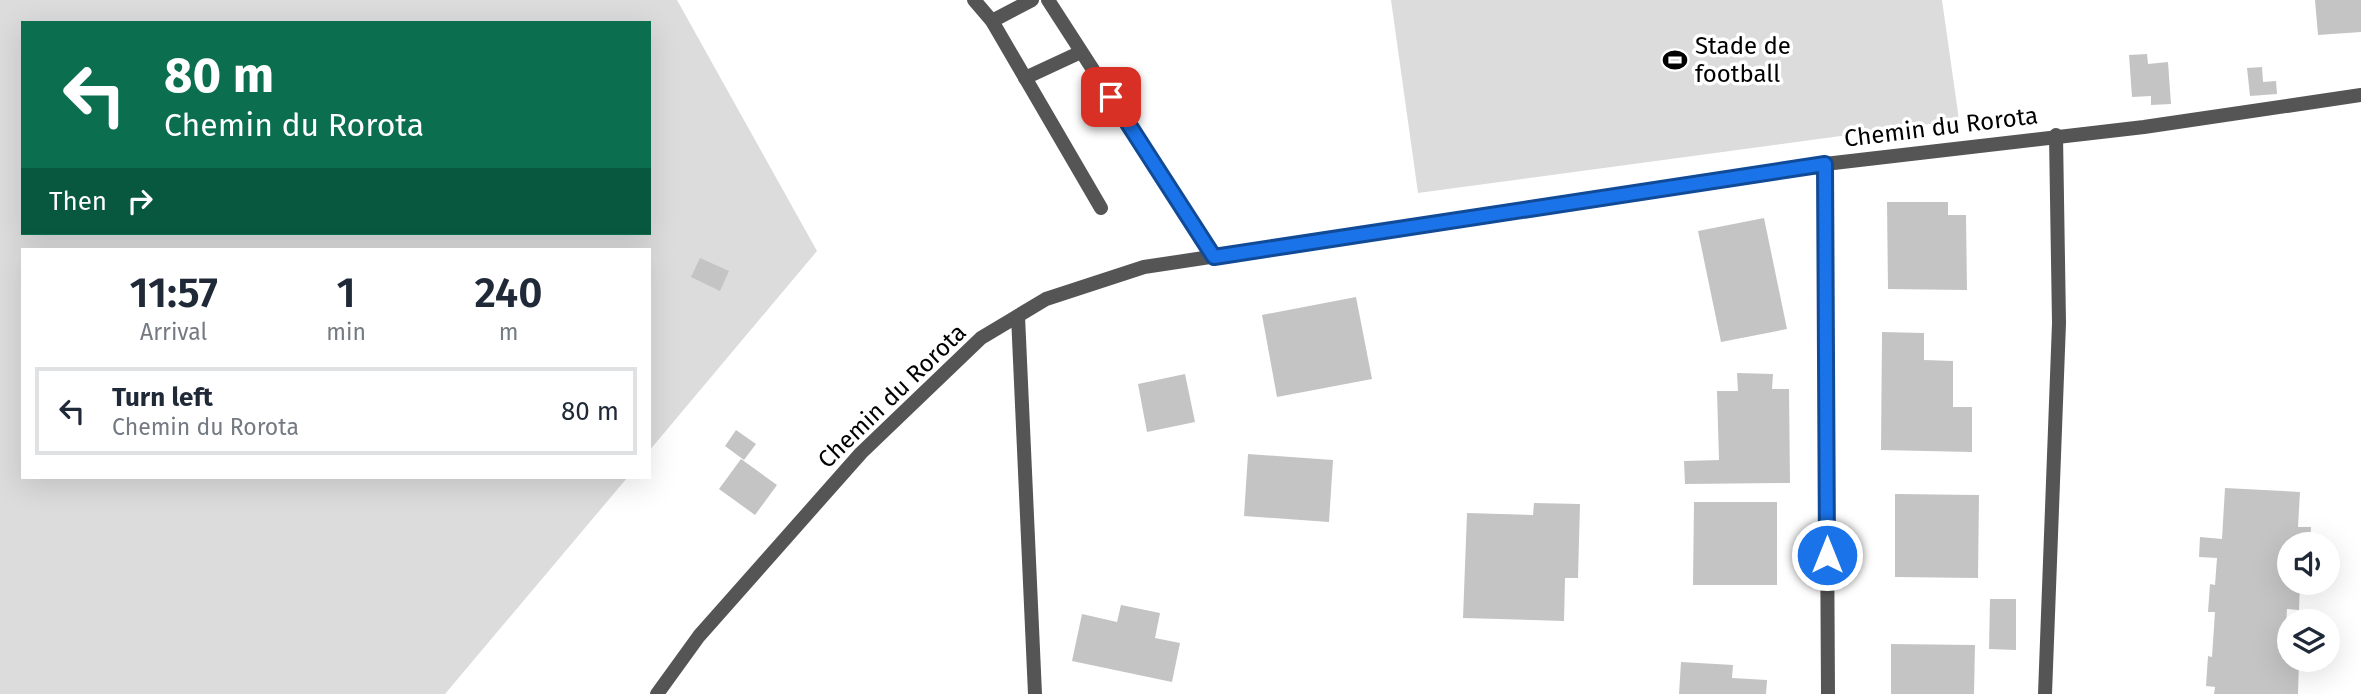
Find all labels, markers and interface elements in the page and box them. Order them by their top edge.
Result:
place label: Stade de football [1695,32,1791,88]
text: 80 m [164,46,274,105]
sports icon: Stade de football [1661,46,1689,74]
icon: left [49,49,140,140]
pin [1081,67,1141,127]
icon: arrive [1092,78,1130,116]
street label: Chemin du Rorota [1842,101,2040,153]
text: Chemin du Rorota [164,106,424,144]
icon: right [121,182,159,220]
text: Then [49,186,107,217]
text: 11:57 [129,268,218,318]
text: 1 [337,268,356,318]
text: 240 [474,268,543,318]
text: Arrival [140,318,207,346]
text: min [326,318,366,346]
text: m [499,318,518,346]
street label: Chemin du Rorota [812,318,972,474]
text: Turn left [112,382,213,413]
icon: left [53,392,91,430]
text: 80 m [561,396,619,427]
text: Chemin du Rorota [112,413,299,441]
position arrow [1790,518,1864,592]
map controls [2277,532,2340,672]
button: sound [2277,532,2340,595]
button: layers [2277,609,2340,672]

